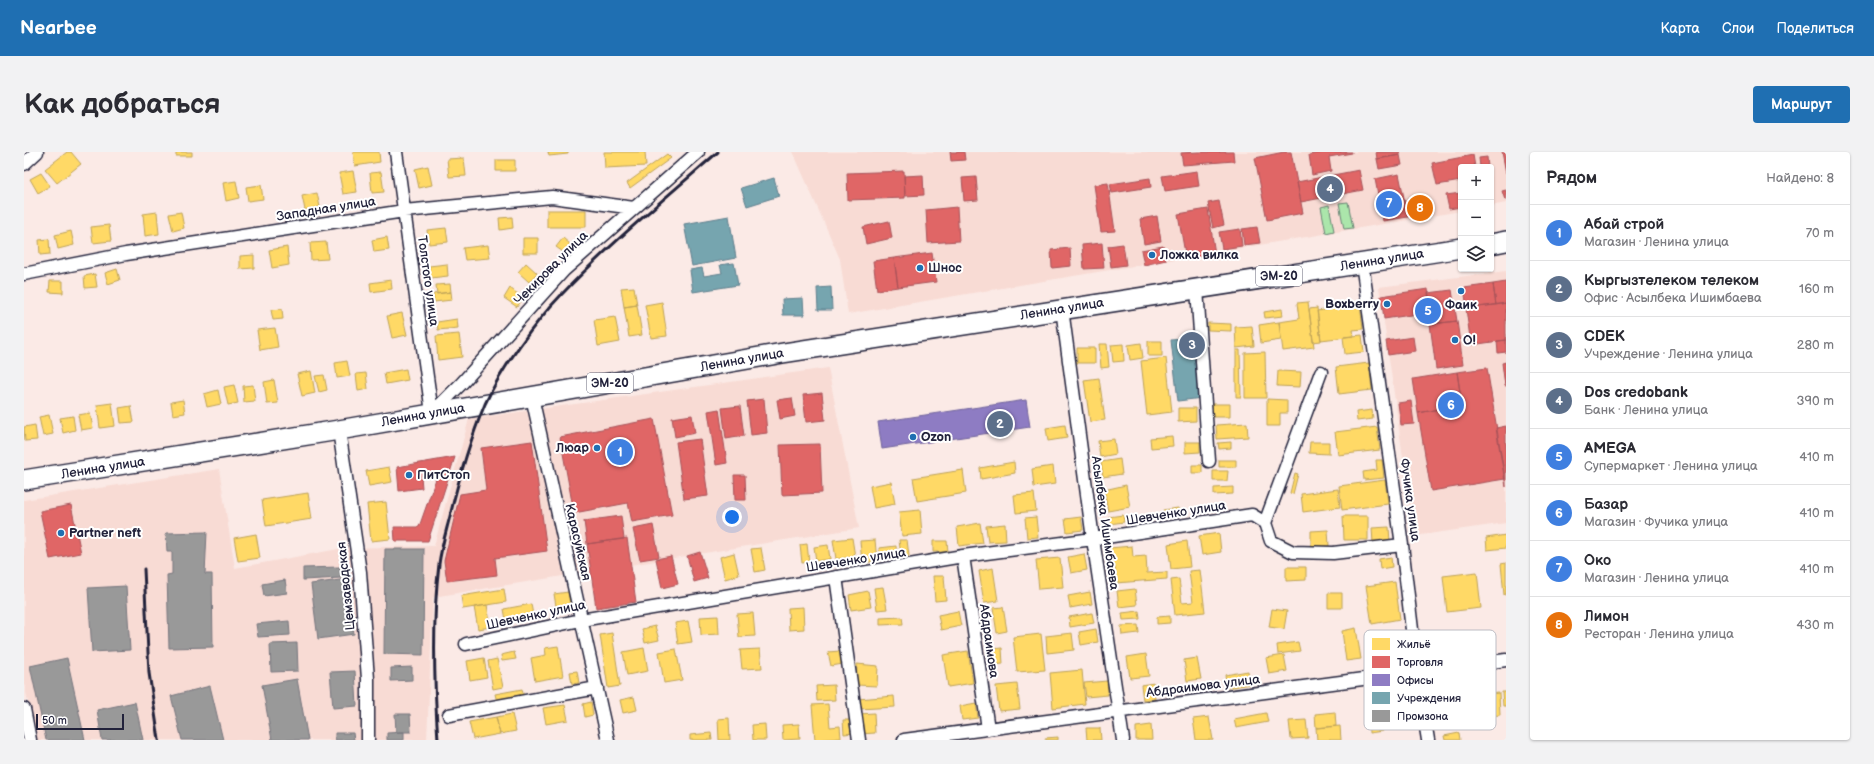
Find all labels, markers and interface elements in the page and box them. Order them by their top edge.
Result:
text: Nearbee [20,17,97,40]
text: Карта [1660,20,1700,37]
text: Слои [1722,20,1754,37]
text: Поделиться [1776,20,1854,37]
button: Маршрут [1753,86,1850,123]
text: Как добраться [24,88,221,121]
map controls [1458,164,1494,272]
button: + [1458,164,1494,200]
text: Рядом [1546,168,1597,188]
text: Найдено: 8 [1766,170,1834,186]
pin: 4 [1317,174,1343,204]
pin: 7 [1376,189,1402,219]
street label: Западная улица [275,193,377,225]
pin: 8 [1407,193,1433,223]
button: − [1458,200,1494,236]
text: Абай строй [1584,215,1664,234]
text: 1 [1556,225,1562,241]
text: 70 m [1806,225,1834,241]
street label: Чекирова улица [511,227,592,308]
text: Магазин · Ленина улица [1584,234,1729,250]
street label: Толстого улица [414,235,442,328]
button: layers [1458,236,1494,272]
street label: Ленина улица [1338,245,1425,275]
place label: Ложка вилка [1159,247,1239,263]
marker: Ложка вилка [1147,250,1157,260]
place label: Шнос [928,260,962,276]
marker: Шнос [915,263,925,273]
road number: ЭМ-20 [1256,266,1302,286]
text: Кыргызтелеком телеком [1584,271,1759,290]
text: 2 [1555,281,1563,297]
text: 160 m [1799,281,1834,297]
marker: Фаик [1456,286,1466,296]
text: Офис · Асылбека Ишимбаева [1584,290,1762,306]
street label: Ленина улица [1018,294,1105,324]
place label: Boxberry [1325,296,1379,312]
pin: 5 [1415,296,1441,326]
place label: Фаик [1445,297,1478,313]
marker: Boxberry [1382,299,1392,309]
text: CDEK [1584,327,1625,346]
pin: 3 [1179,330,1205,360]
place label: О! [1463,332,1476,348]
marker: О! [1450,335,1460,345]
text: 3 [1555,337,1563,353]
text: 280 m [1797,337,1834,353]
street label: Ленина улица [698,345,785,375]
text: Учреждение · Ленина улица [1584,346,1753,362]
road number: ЭМ-20 [587,373,633,393]
text: Dos credobank [1584,383,1688,402]
pin: 6 [1438,390,1464,420]
text: 4 [1555,393,1563,409]
text: 390 m [1797,393,1834,409]
street label: Ленина улица [379,400,466,430]
text: Банк · Ленина улица [1584,402,1708,418]
pin: 2 [987,409,1013,439]
place label: Ozon [921,429,951,445]
marker: Ozon [908,432,918,442]
pin: 1 [607,437,633,467]
text: AMEGA [1584,439,1636,458]
place label: Люар [555,440,589,456]
marker: Люар [592,443,602,453]
text: 5 [1555,449,1563,465]
text: 410 m [1799,449,1834,465]
street label: Ленина улица [59,453,146,483]
street label: Асылбека Ишимбаева [1088,454,1122,591]
street label: Фучика улица [1396,457,1424,543]
text: Супермаркет · Ленина улица [1584,458,1758,474]
place label: ПитСтоп [417,467,470,483]
marker: ПитСтоп [404,470,414,480]
text: Базар [1584,495,1628,514]
street label: Шевченко улица [1125,497,1227,529]
street label: Карасуйская [561,502,595,582]
text: 6 [1555,505,1563,521]
text: 410 m [1799,505,1834,521]
your location [722,507,742,527]
text: Магазин · Фучика улица [1584,514,1728,530]
place label: Partner neft [69,525,142,541]
marker: Partner neft [56,528,66,538]
street label: Цемзаводская [333,541,359,631]
street label: Шевченко улица [805,544,907,576]
text: Око [1584,551,1611,570]
text: 7 [1555,561,1563,577]
text: 410 m [1799,561,1834,577]
text: Магазин · Ленина улица [1584,570,1729,586]
street label: Шевченко улица [485,597,587,633]
street label: Абдраимова [976,602,1002,680]
text: Лимон [1584,607,1629,626]
text: 8 [1555,617,1563,633]
text: 430 m [1796,617,1834,633]
text: Ресторан · Ленина улица [1584,626,1734,642]
legend [1364,630,1496,730]
text: Жильё [1397,638,1431,651]
text: Торговля [1397,656,1443,669]
street label: Абдраимова улица [1144,671,1261,701]
text: Офисы [1397,674,1434,687]
text: Учреждения [1397,692,1461,705]
text: Промзона [1397,710,1449,723]
scale bar [36,712,124,731]
text: 50 m [42,714,67,727]

